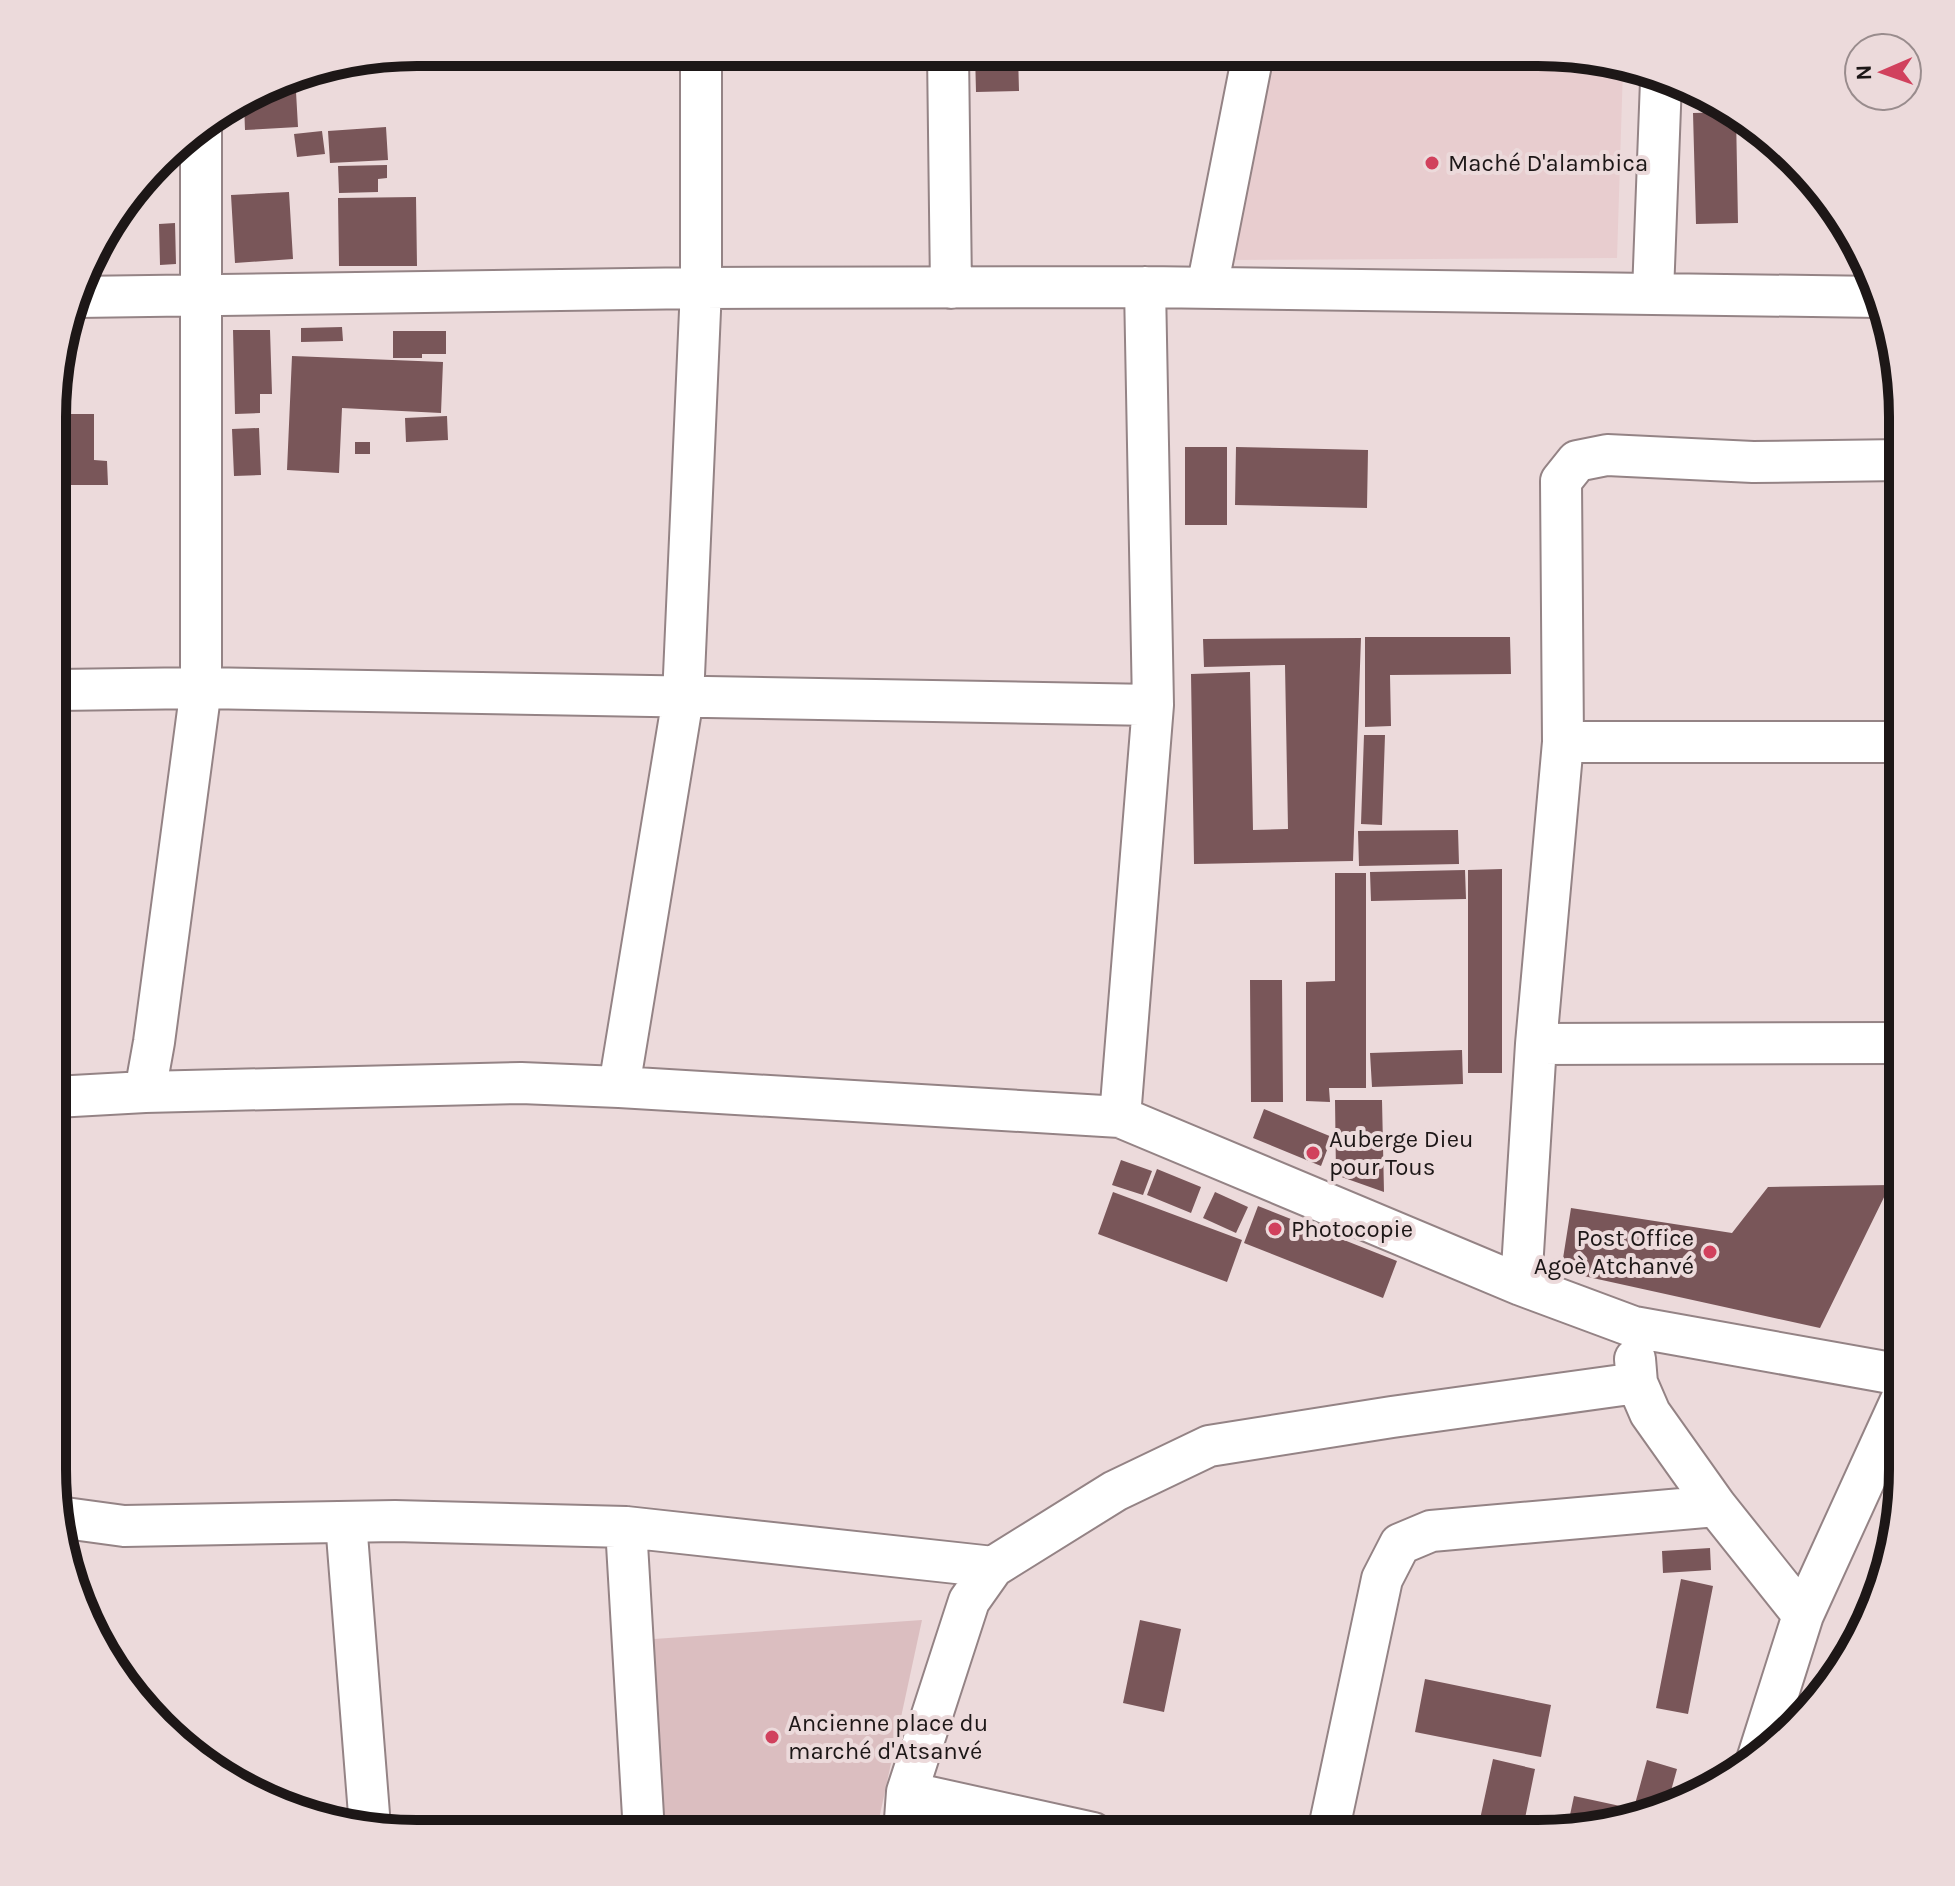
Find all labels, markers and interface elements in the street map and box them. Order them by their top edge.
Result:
north arrow [1843,32,1923,112]
text: N [1851,64,1877,81]
place label: Maché D'alambica [1448,149,1648,177]
marker: Maché D'alambica [1423,154,1441,172]
place label: Auberge Dieu pour Tous [1329,1125,1474,1181]
marker: Auberge Dieu pour Tous [1304,1144,1322,1162]
place label: Photocopie [1291,1215,1413,1243]
marker: Photocopie [1266,1220,1284,1238]
place label: Post Office Agoè Atchanvé [1534,1224,1694,1280]
marker: Post Office Agoè Atchanvé [1701,1243,1719,1261]
place label: Ancienne place du marché d'Atsanvé [788,1709,988,1765]
marker: Ancienne place du marché d'Atsanvé [763,1728,781,1746]

